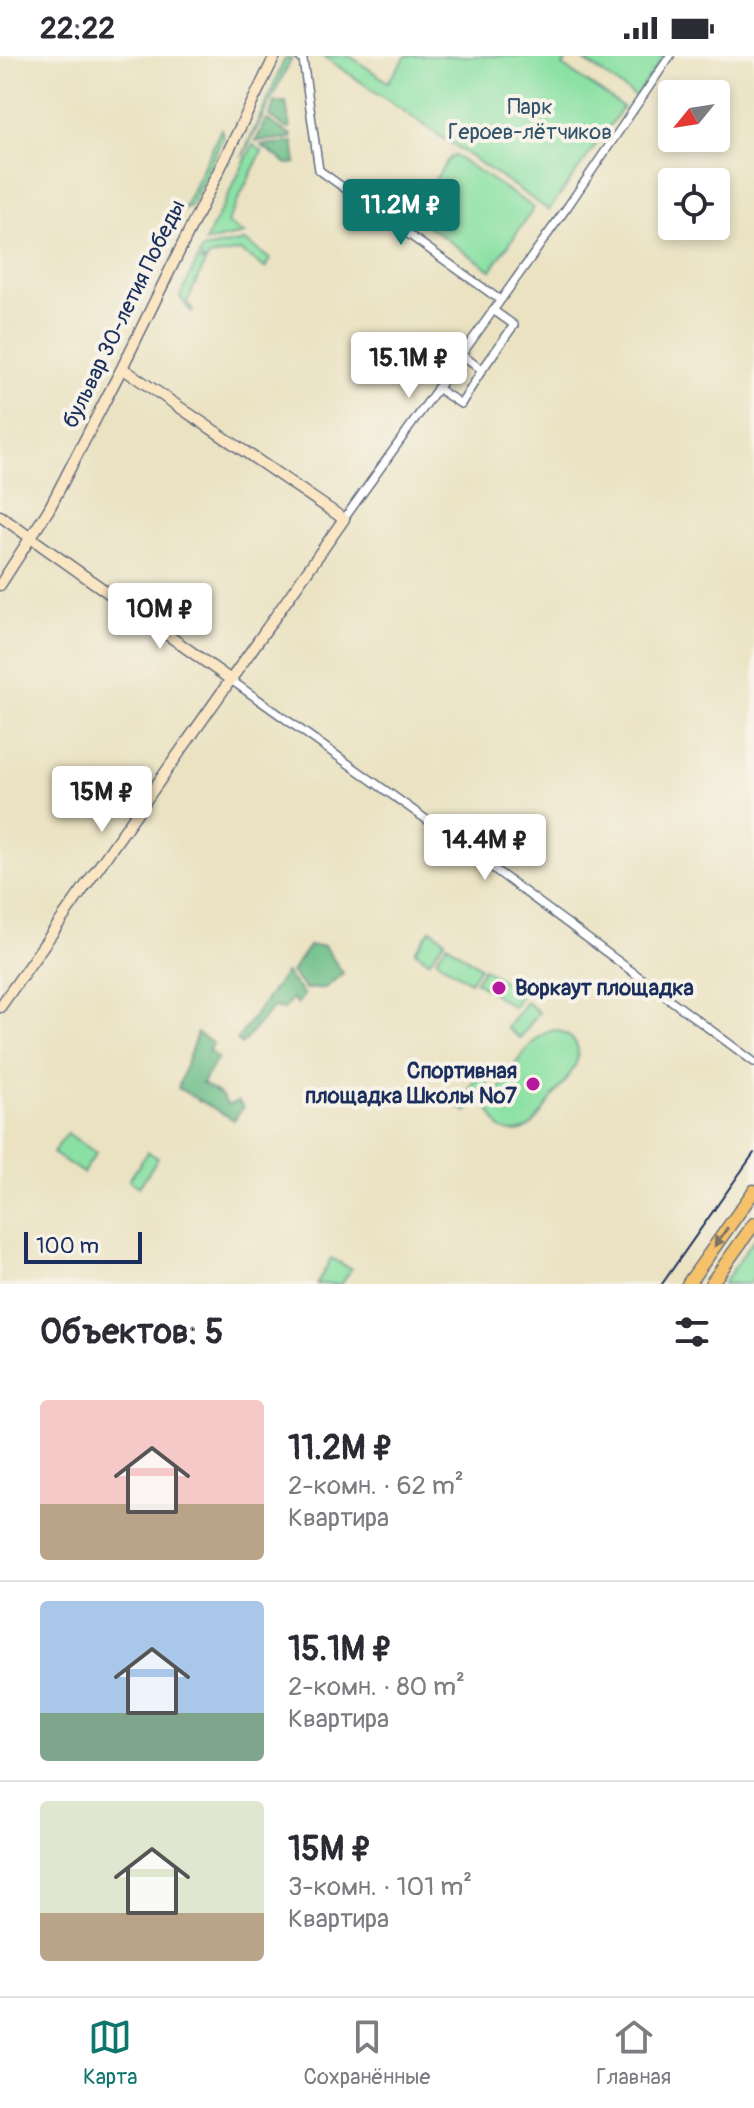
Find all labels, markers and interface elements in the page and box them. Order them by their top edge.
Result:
text: 22:22 [40,10,115,47]
north arrow [658,80,730,152]
map controls [658,80,730,240]
park label: Парк Героев-лётчиков [448,93,612,146]
button: locate [658,168,730,240]
pin: 11.2M ₽ [327,179,475,247]
text: 11.2M ₽ [361,189,441,221]
street label: бульвар 30-летия Победы [56,195,192,433]
pin: 15.1M ₽ [335,332,483,400]
text: 15.1M ₽ [369,342,449,374]
pin: 10M ₽ [104,583,216,651]
text: 10M ₽ [126,593,194,625]
pin: 15M ₽ [46,766,158,834]
text: 15M ₽ [70,776,134,808]
pin: 14.4M ₽ [411,814,559,882]
text: 14.4M ₽ [442,824,528,856]
place label: Воркаут площадка [515,974,694,1002]
marker: Воркаут площадка [490,979,508,997]
place label: Спортивная площадка Школы №7 [305,1057,517,1110]
marker: Спортивная площадка Школы №7 [524,1075,542,1093]
one-way arrow [714,1227,729,1248]
scale bar [24,1228,142,1264]
text: 100 m [36,1232,99,1260]
icon: filters [670,1310,714,1354]
text: Объектов: 5 [40,1311,223,1354]
text: 11.2M ₽ [288,1427,393,1470]
icon: home [104,1432,200,1528]
text: 2-комн. · 62 m² [288,1470,464,1502]
text: Квартира [288,1502,389,1534]
text: 15.1M ₽ [288,1628,393,1671]
icon: home [104,1633,200,1729]
text: 2-комн. · 80 m² [288,1671,465,1703]
text: Квартира [288,1703,389,1735]
text: 15M ₽ [288,1828,372,1871]
icon: home [104,1833,200,1929]
text: 3-комн. · 101 m² [288,1871,472,1903]
text: Квартира [288,1903,389,1935]
tab: Карта [83,2015,138,2091]
tab: Сохранённые [303,2015,430,2091]
tab: Главная [596,2015,671,2091]

